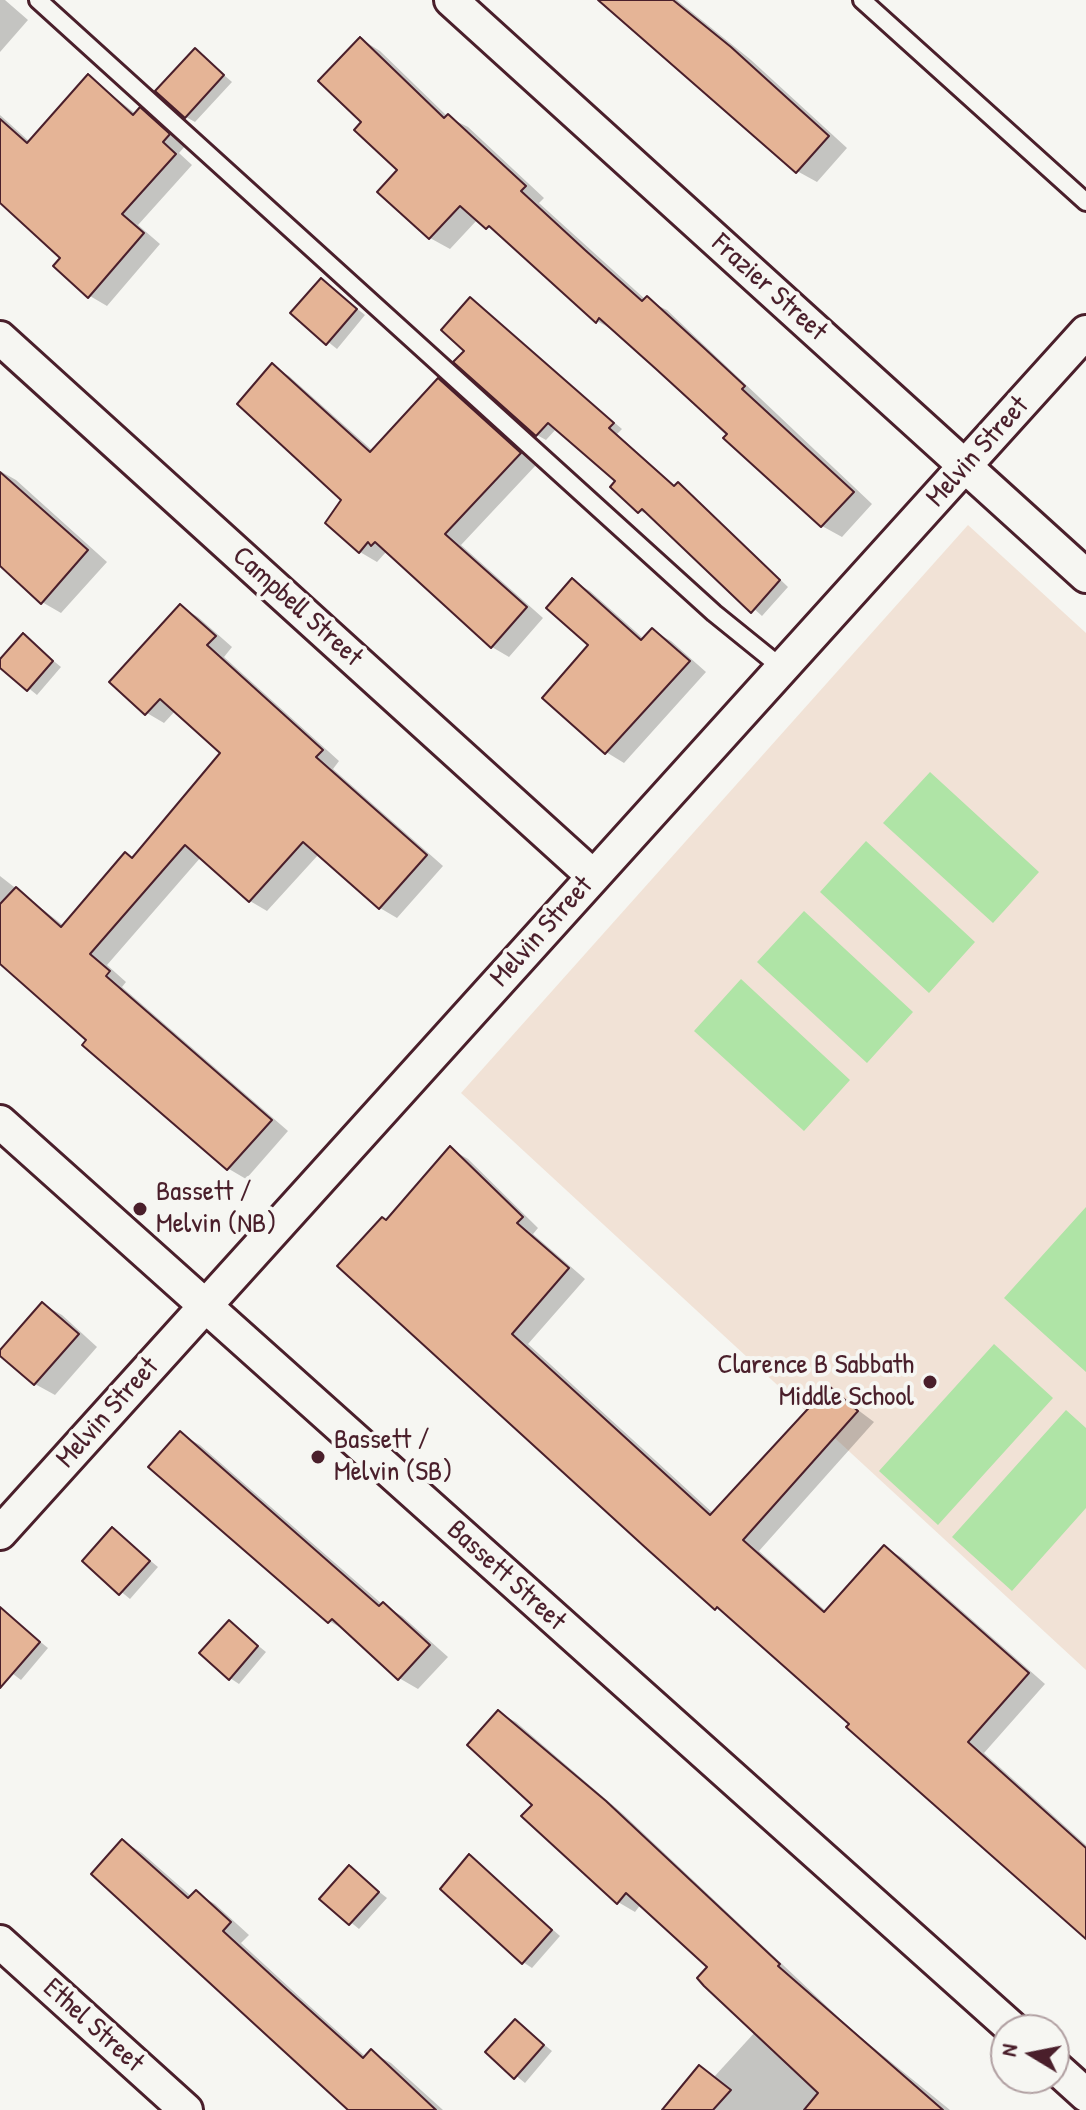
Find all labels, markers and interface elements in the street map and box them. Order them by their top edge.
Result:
street label: Frazier Street [704,227,834,349]
street label: Melvin Street [920,390,1036,514]
street label: Campbell Street [225,540,369,674]
street label: Melvin Street [484,870,600,994]
place label: Bassett / Melvin (NB) [156,1176,276,1242]
marker: Bassett / Melvin (NB) [131,1200,149,1218]
place label: Clarence B Sabbath Middle School [717,1349,914,1415]
street label: Melvin Street [50,1351,166,1475]
marker: Clarence B Sabbath Middle School [921,1373,939,1391]
place label: Bassett / Melvin (SB) [334,1424,452,1490]
marker: Bassett / Melvin (SB) [309,1448,327,1466]
street label: Bassett Street [439,1514,573,1638]
street label: Ethel Street [36,1972,150,2080]
north arrow [990,2014,1070,2094]
text: N [993,2042,1024,2059]

